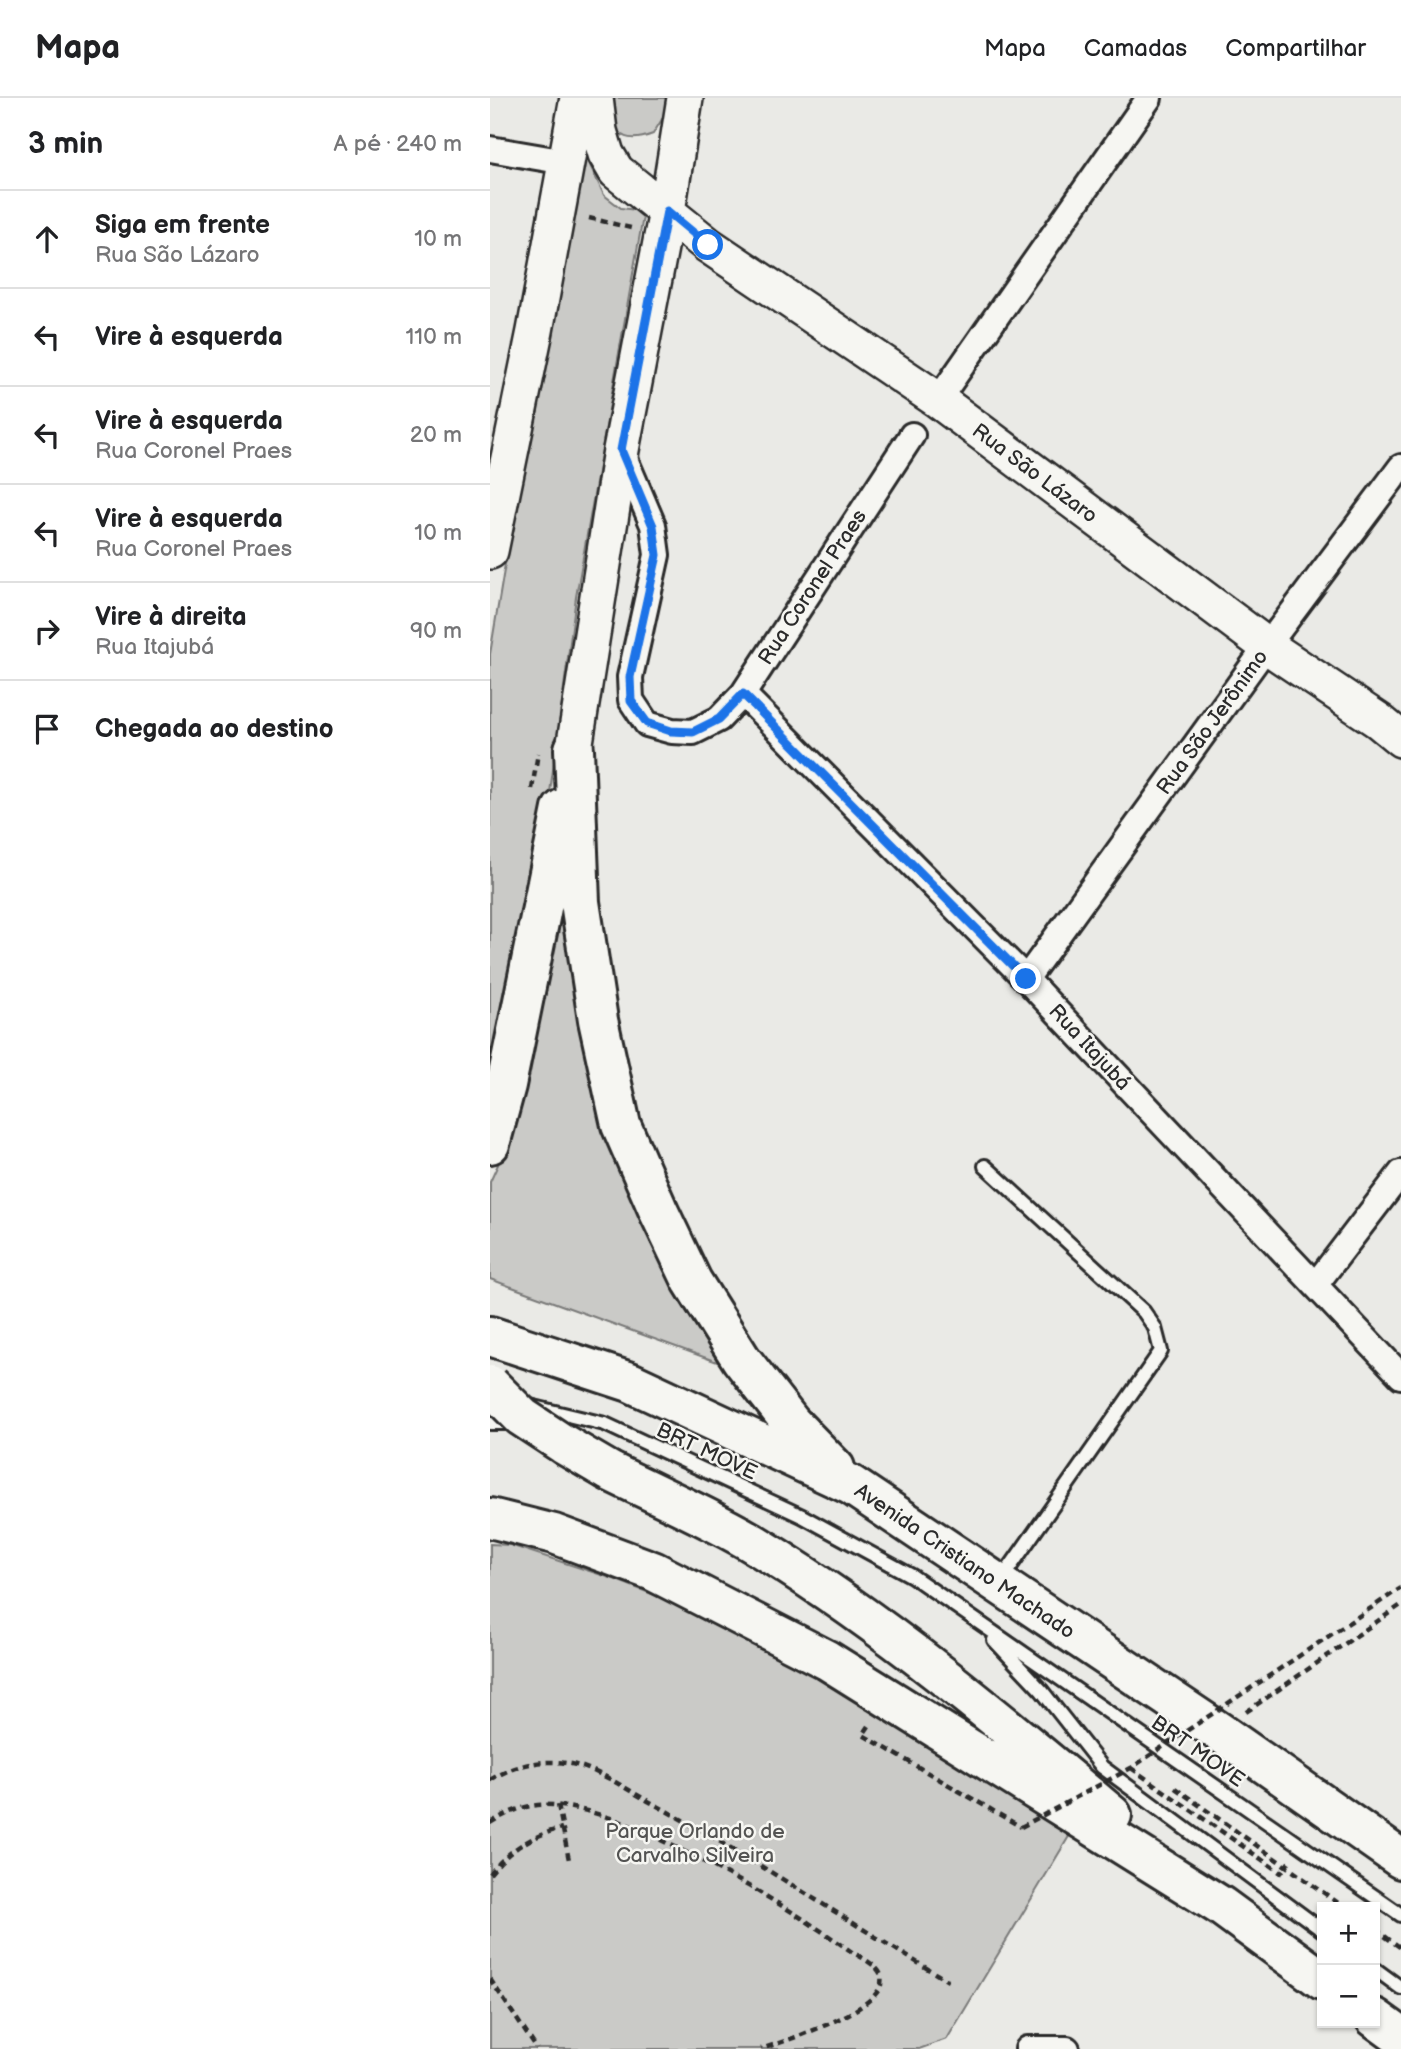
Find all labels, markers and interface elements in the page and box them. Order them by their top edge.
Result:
text: Mapa [35,28,120,68]
text: Mapa [984,34,1046,63]
text: Camadas [1084,34,1187,63]
text: Compartilhar [1225,34,1366,63]
text: 3 min [28,126,103,162]
text: A pé · 240 m [334,130,462,158]
text: Siga em frente [95,210,270,241]
icon: ahead [28,220,66,258]
text: 10 m [414,225,462,253]
route start [692,229,723,260]
text: Rua São Lázaro [95,241,259,269]
icon: left [28,318,66,356]
text: Vire à esquerda [95,322,283,353]
text: 110 m [405,323,462,351]
text: Vire à esquerda [95,406,283,437]
icon: left [28,416,66,454]
street label: Rua São Lázaro [967,418,1102,529]
text: 20 m [410,421,462,449]
text: Rua Coronel Praes [95,437,292,465]
text: Vire à esquerda [95,504,283,535]
street label: Rua Coronel Praes [753,505,872,670]
icon: left [28,514,66,552]
text: 10 m [414,519,462,547]
text: Rua Coronel Praes [95,535,292,563]
text: Vire à direita [95,602,247,633]
icon: right [28,612,66,650]
text: 90 m [410,617,462,645]
text: Rua Itajubá [95,633,214,661]
street label: Rua São Jerônimo [1151,645,1273,800]
icon: arrive [28,710,66,748]
text: Chegada ao destino [95,714,333,745]
route end [1010,963,1041,994]
street label: Rua Itajubá [1043,999,1136,1096]
street label: BRT MOVE [653,1417,761,1486]
street label: Avenida Cristiano Machado [850,1478,1080,1645]
street label: BRT MOVE [1146,1710,1249,1793]
park label: Parque Orlando de Carvalho Silveira [605,1819,785,1868]
map controls [1317,1902,1380,2028]
button: + [1317,1902,1380,1965]
button: − [1317,1965,1380,2028]

